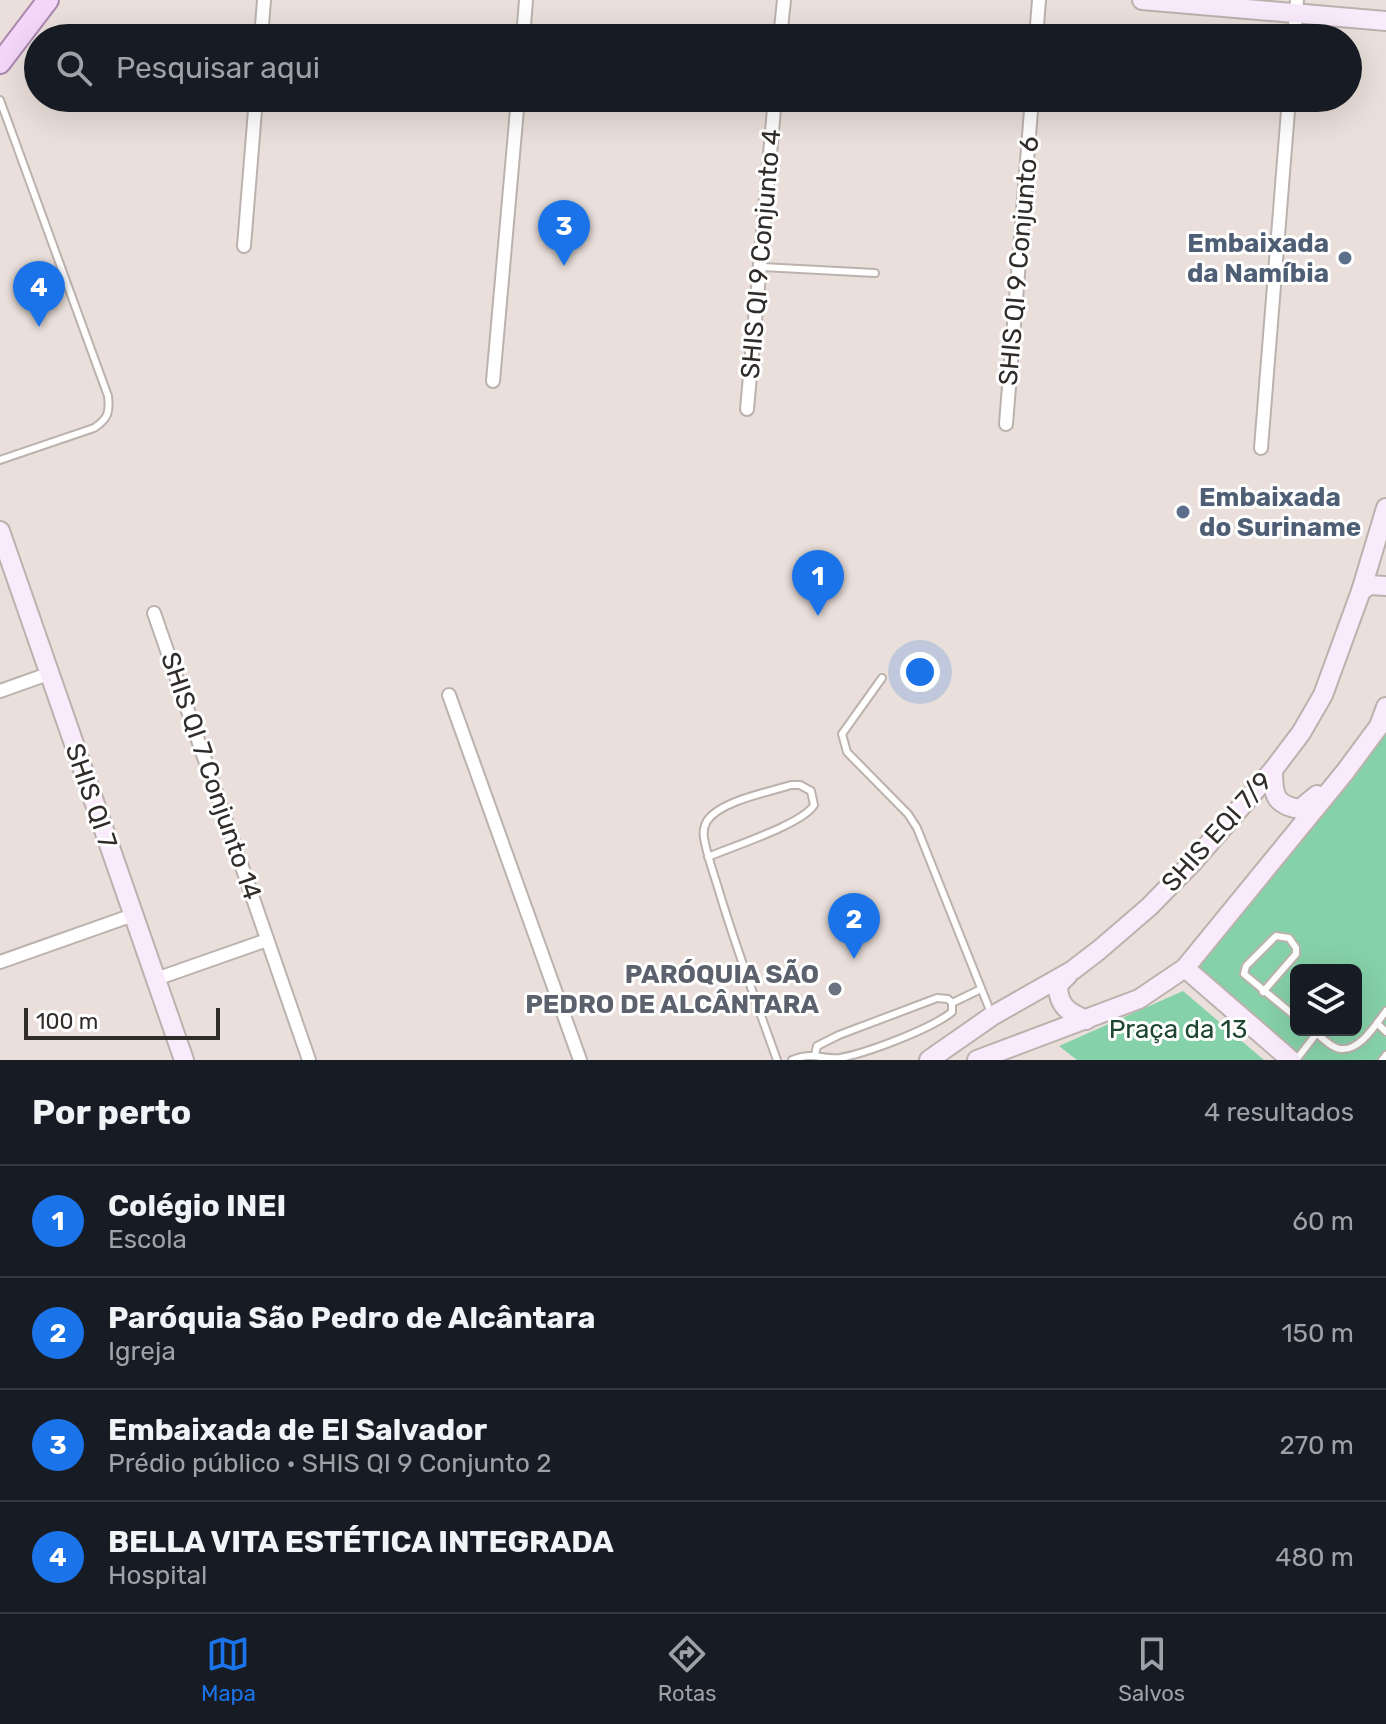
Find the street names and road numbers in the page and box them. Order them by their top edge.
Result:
street label: SHIS QI 9 Conjunto 4 [735,128,787,380]
street label: SHIS QI 9 Conjunto 6 [993,135,1045,387]
street label: SHIS QI 7 Conjunto 14 [154,648,268,904]
street label: SHIS QI 7 [59,740,123,852]
street label: SHIS EQI 7/9 [1155,766,1279,898]

